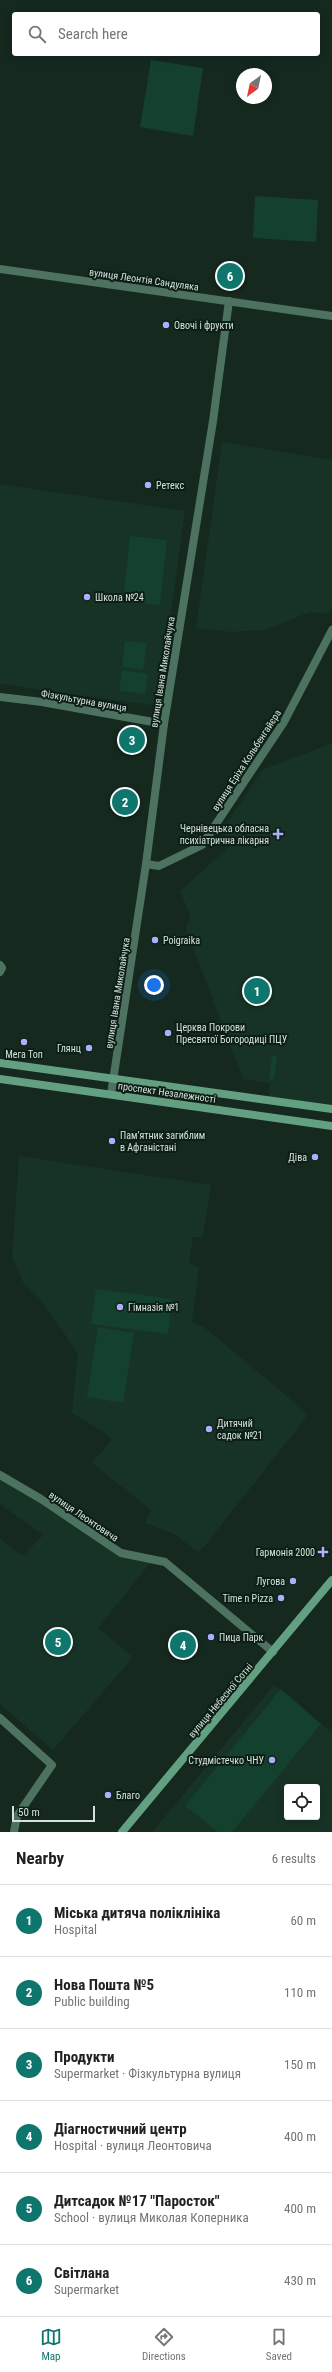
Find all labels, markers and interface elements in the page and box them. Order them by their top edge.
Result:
search box [12,12,320,56]
icon: search [26,23,48,45]
text: Search here [58,25,128,43]
north arrow [236,68,272,104]
pin: 6 [217,261,243,291]
street label: вулиця Леонтія Сандуляка [88,266,200,293]
marker: Овочі і фрукти [161,320,171,330]
place label: Овочі і фрукти [174,320,234,331]
marker: Ретекс [143,480,153,490]
place label: Ретекс [156,480,184,491]
marker: Школа №24 [82,592,92,602]
place label: Школа №24 [95,592,144,603]
street label: вулиця Івана Миколайчука [148,616,177,728]
street label: Фізкультурна вулиця [40,687,128,713]
street label: вулиця Еріха Кольбенгайєра [210,708,283,813]
pin: 3 [119,725,145,755]
pin: 2 [112,787,138,817]
place label: Чернівецька обласна психіатрична лікарня [180,823,269,846]
marker: Чернівецька обласна психіатрична лікарня [272,828,284,840]
marker: Poigraika [150,935,160,945]
place label: Poigraika [163,935,200,946]
street label: вулиця Івана Миколайчука [103,937,132,1049]
your location [144,975,164,995]
pin: 1 [244,976,270,1006]
place label: Церква Покрови Пресвятої Богородиці ПЦУ [176,1022,288,1045]
marker: Церква Покрови Пресвятої Богородиці ПЦУ [163,1028,173,1038]
marker: Мега Топ [19,1037,29,1047]
place label: Глянц [57,1043,81,1054]
marker: Глянц [84,1043,94,1053]
place label: Мега Топ [5,1049,43,1060]
street label: проспект Незалежності [117,1080,217,1105]
place label: Пам’ятник загиблим в Афганістані [120,1130,205,1153]
marker: Пам’ятник загиблим в Афганістані [107,1136,117,1146]
place label: Діва [288,1152,307,1163]
marker: Діва [310,1152,320,1162]
marker: Гімназія №1 [115,1302,125,1312]
place label: Гімназія №1 [128,1302,179,1313]
place label: Дитячий садок №21 [217,1418,263,1441]
marker: Дитячий садок №21 [204,1424,214,1434]
street label: вулиця Леонтовича [47,1489,121,1544]
place label: Гармонія 2000 [256,1547,315,1558]
marker: Гармонія 2000 [318,1547,328,1557]
place label: Лугова [256,1576,285,1587]
marker: Лугова [288,1576,298,1586]
place label: Time n Pizza [222,1593,273,1604]
marker: Time n Pizza [276,1593,286,1603]
pin: 5 [45,1627,71,1657]
pin: 4 [170,1630,196,1660]
marker: Пица Парк [206,1632,216,1642]
place label: Пица Парк [219,1632,264,1643]
street label: вулиця Небесної Сотні [186,1661,255,1740]
place label: Студмістечко ЧНУ [188,1755,265,1766]
marker: Студмістечко ЧНУ [267,1755,277,1765]
map controls [284,1784,320,1820]
button: locate [284,1784,320,1820]
marker: Благо [103,1790,113,1800]
place label: Благо [116,1790,140,1801]
scale bar [12,1804,95,1823]
text: 50 m [18,1806,40,1819]
text: Nearby [16,1848,64,1868]
text: 6 results [272,1851,316,1866]
text: Міська дитяча поліклініка [54,1904,220,1922]
text: 1 [26,1913,32,1928]
text: 60 m [290,1913,316,1928]
text: Hospital [54,1922,97,1937]
text: Нова Пошта №5 [54,1976,154,1994]
text: 2 [26,1985,32,2000]
text: 110 m [284,1985,316,2000]
text: Public building [54,1994,130,2009]
text: Продукти [54,2048,115,2066]
text: 3 [26,2057,32,2072]
text: 150 m [284,2057,316,2072]
text: Supermarket · Фізкультурна вулиця [54,2066,241,2081]
text: Діагностичний центр [54,2120,187,2138]
text: 4 [26,2129,32,2144]
text: 400 m [284,2129,316,2144]
text: Hospital · вулиця Леонтовича [54,2138,212,2153]
text: Дитсадок №17 "Паросток" [54,2192,220,2210]
text: 5 [26,2201,32,2216]
text: 400 m [284,2201,316,2216]
text: School · вулиця Миколая Коперника [54,2210,249,2225]
text: Світлана [54,2264,109,2282]
text: 6 [26,2273,32,2288]
text: 430 m [284,2273,316,2288]
text: Supermarket [54,2282,119,2297]
tab: Map [40,2326,62,2363]
tab: Directions [142,2326,186,2363]
tab: Saved [266,2326,292,2363]

